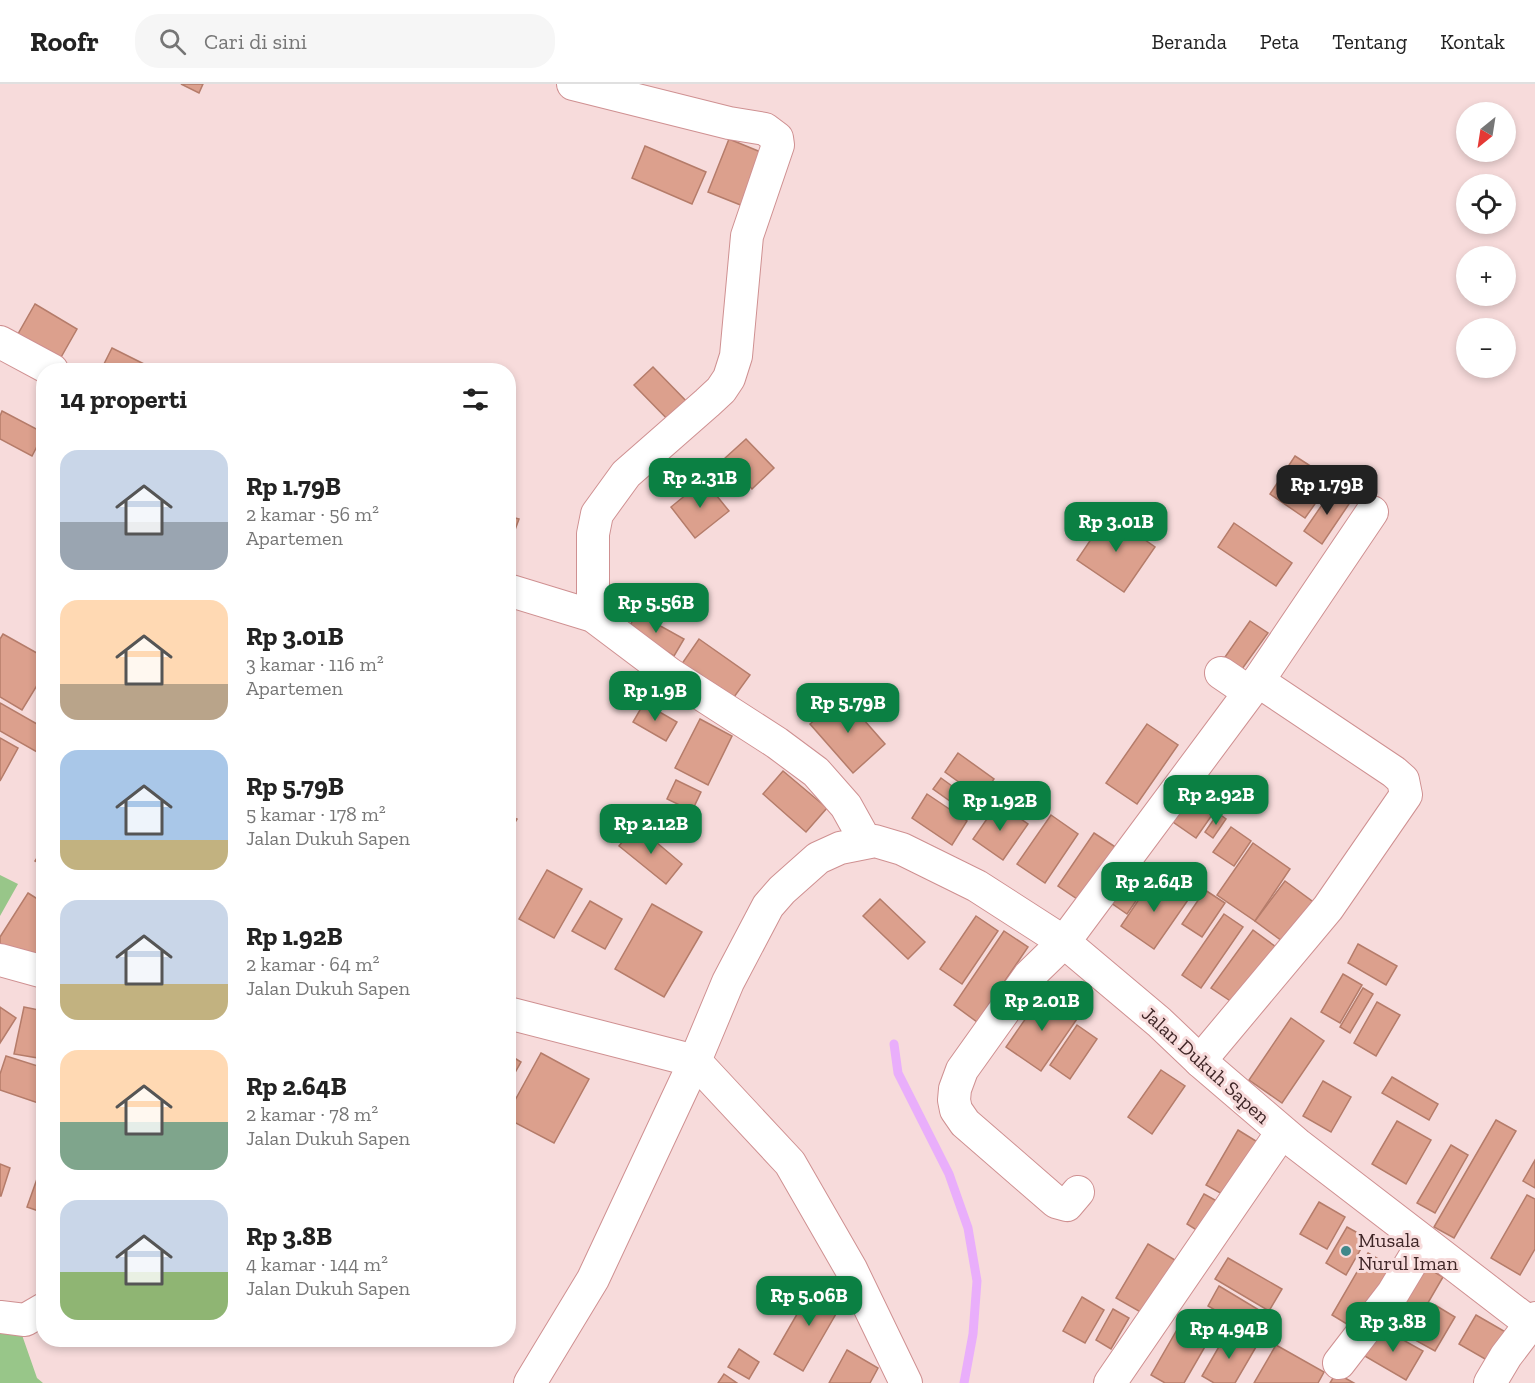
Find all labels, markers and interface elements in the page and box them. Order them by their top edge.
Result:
search box [135,14,555,68]
text: Roofr [30,25,99,58]
icon: search [156,25,189,58]
text: Cari di sini [204,28,307,55]
text: Beranda [1152,29,1227,54]
text: Peta [1260,29,1299,54]
text: Tentang [1332,29,1407,54]
text: Kontak [1440,29,1505,54]
north arrow [1456,102,1516,162]
map controls [1456,102,1516,378]
button: locate [1456,174,1516,234]
button: + [1456,246,1516,306]
button: − [1456,318,1516,378]
text: 14 properti [60,383,187,415]
icon: filters [459,383,492,416]
pin: Rp 2.31B [638,458,762,509]
text: Rp 2.31B [663,465,737,489]
pin: Rp 1.79B [1265,465,1389,516]
text: Rp 1.79B [246,470,341,502]
text: Rp 1.79B [1290,472,1364,496]
icon: home [108,474,180,546]
text: 2 kamar · 56 m² [246,502,379,526]
pin: Rp 3.01B [1054,502,1178,553]
text: Rp 3.01B [1078,509,1154,533]
text: Apartemen [246,526,343,550]
pin: Rp 5.56B [594,583,718,634]
text: Rp 5.56B [618,590,694,614]
text: Rp 3.01B [246,620,344,652]
icon: home [108,624,180,696]
text: 3 kamar · 116 m² [246,652,384,676]
pin: Rp 1.9B [600,671,710,722]
text: Apartemen [246,676,343,700]
text: Rp 1.9B [623,678,687,702]
pin: Rp 5.79B [786,683,910,734]
text: Rp 5.79B [810,690,886,714]
text: Rp 5.79B [246,770,344,802]
icon: home [108,774,180,846]
pin: Rp 2.92B [1154,775,1278,826]
pin: Rp 1.92B [938,781,1062,832]
text: Rp 2.92B [1177,782,1255,806]
text: Rp 1.92B [963,788,1037,812]
text: 5 kamar · 178 m² [246,802,386,826]
pin: Rp 2.12B [589,804,713,855]
text: Rp 2.12B [614,811,688,835]
text: Jalan Dukuh Sapen [246,826,410,850]
pin: Rp 2.64B [1092,862,1216,913]
text: Rp 2.64B [1115,869,1193,893]
text: Rp 1.92B [246,920,343,952]
icon: home [108,924,180,996]
text: 2 kamar · 64 m² [246,952,380,976]
text: Jalan Dukuh Sapen [246,976,410,1000]
pin: Rp 2.01B [980,981,1104,1032]
text: Rp 2.01B [1004,988,1080,1012]
street label: Jalan Dukuh Sapen [1137,1001,1275,1129]
text: Rp 2.64B [246,1070,347,1102]
icon: home [108,1074,180,1146]
text: 2 kamar · 78 m² [246,1102,378,1126]
text: Jalan Dukuh Sapen [246,1126,410,1150]
text: Rp 3.8B [246,1220,332,1252]
icon: home [108,1224,180,1296]
place label: Musala Nurul Iman [1358,1228,1458,1275]
marker: Musala Nurul Iman [1339,1244,1353,1258]
text: 4 kamar · 144 m² [246,1252,388,1276]
text: Jalan Dukuh Sapen [246,1276,410,1300]
pin: Rp 5.06B [747,1276,871,1327]
text: Rp 5.06B [770,1283,848,1307]
pin: Rp 3.8B [1338,1302,1448,1353]
pin: Rp 4.94B [1167,1309,1291,1360]
text: Rp 3.8B [1360,1309,1426,1333]
text: Rp 4.94B [1190,1316,1268,1340]

